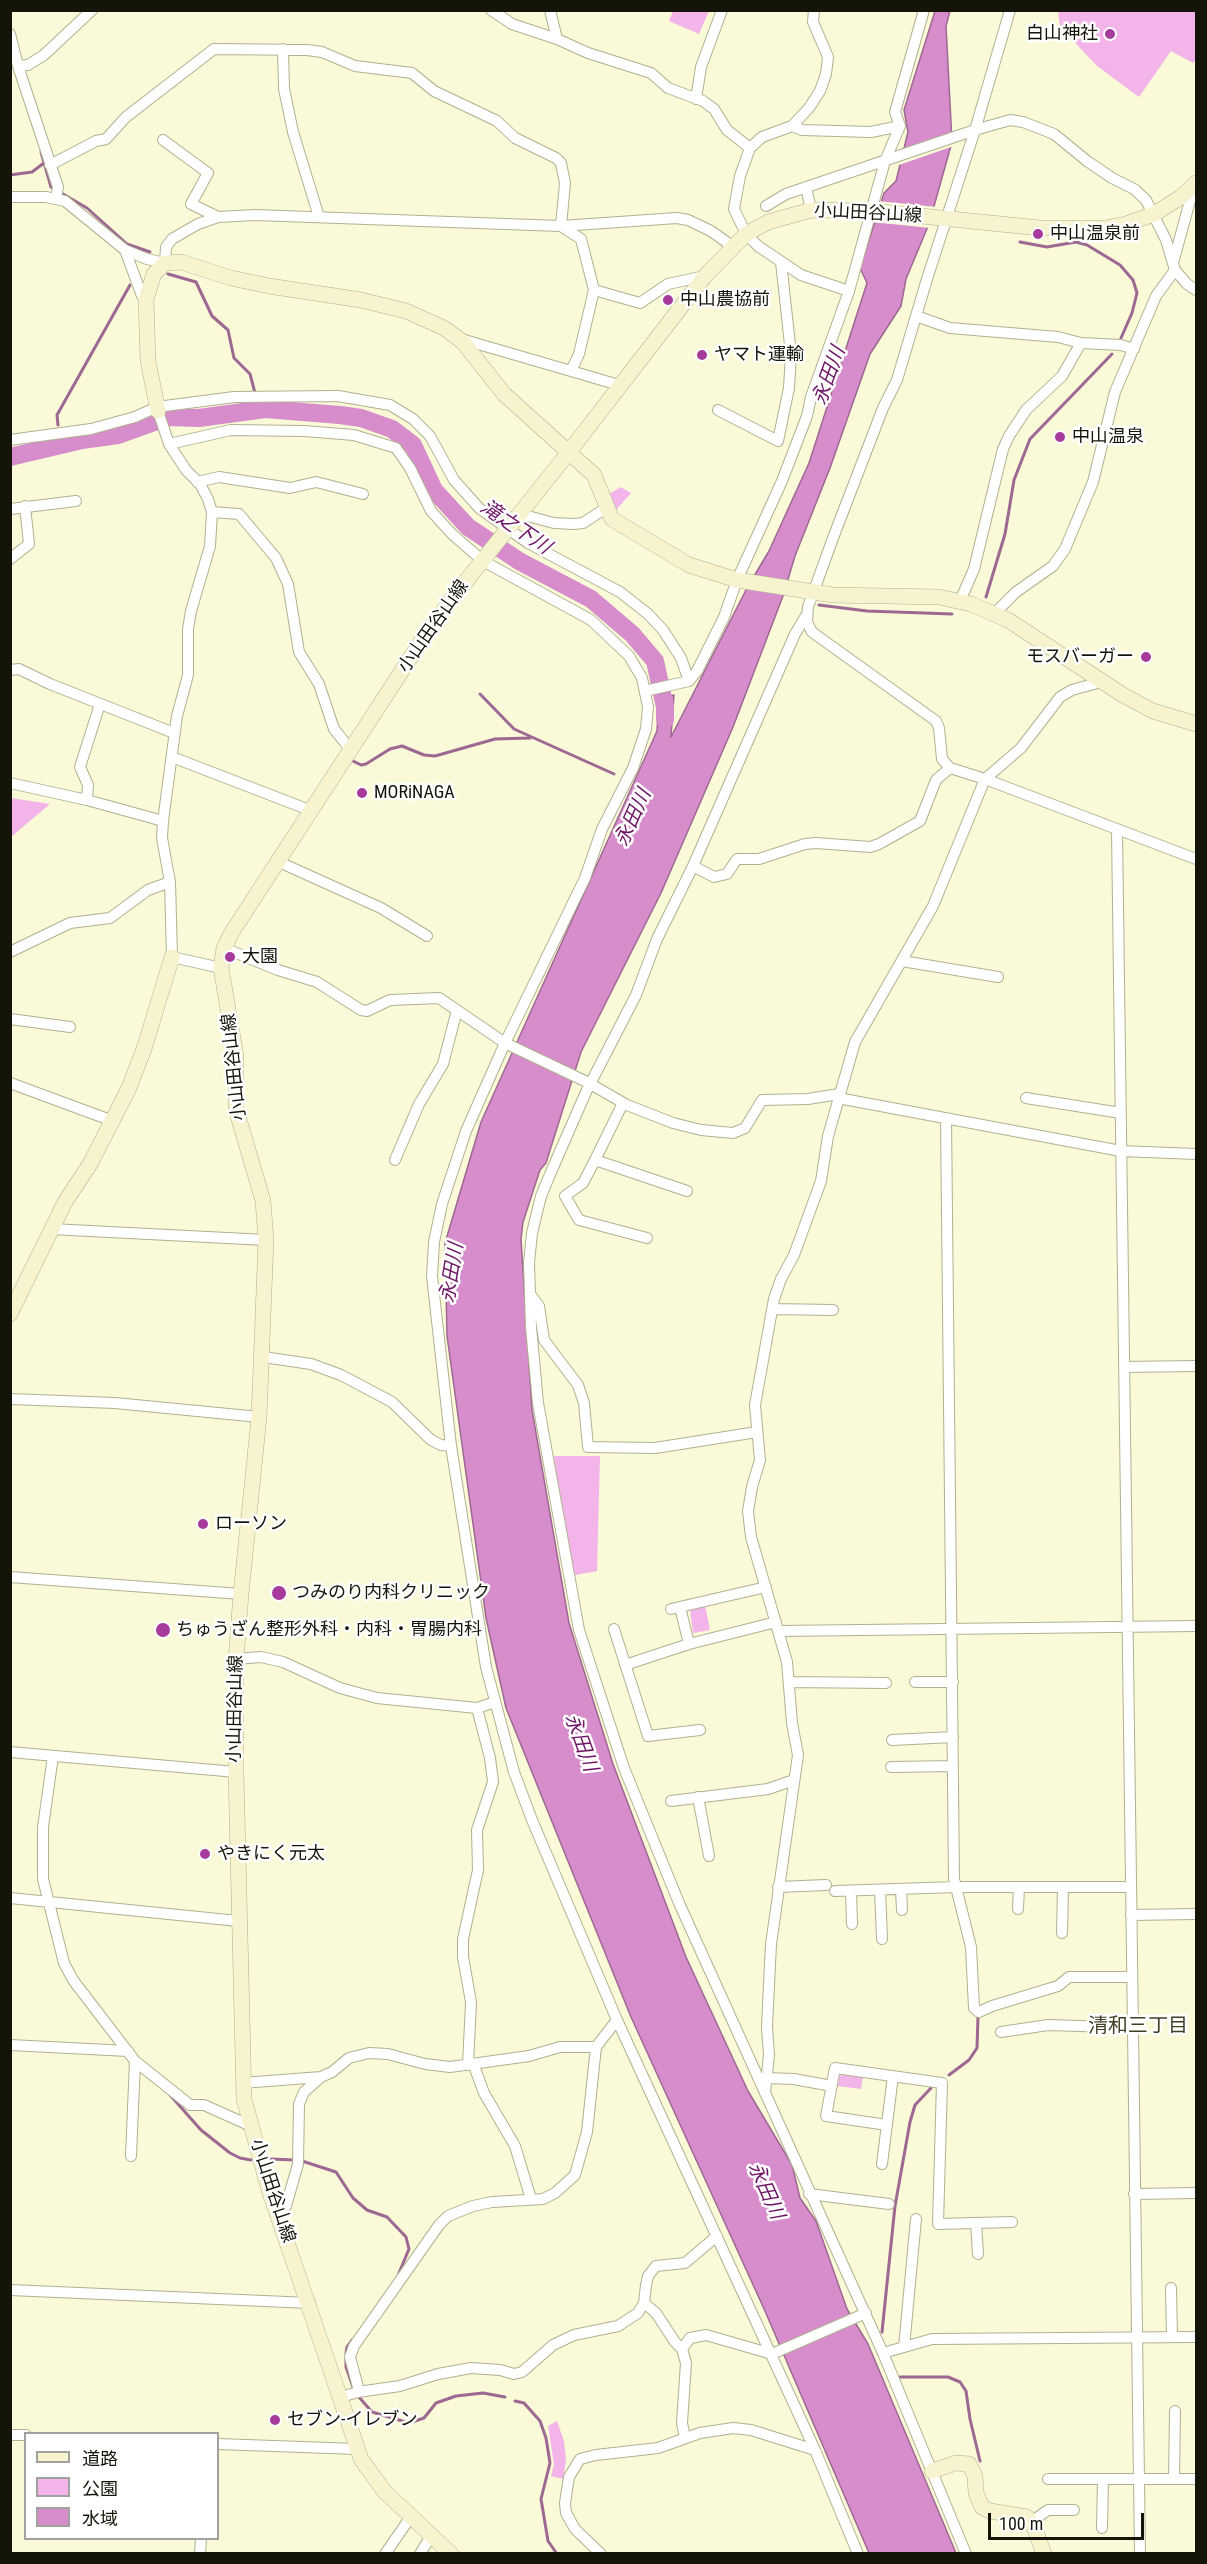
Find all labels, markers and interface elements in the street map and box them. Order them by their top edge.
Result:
place label: 白山神社 [1026,23,1098,45]
marker: 白山神社 [1103,27,1117,41]
street label: 小山田谷山線 [814,200,922,228]
place label: 中山温泉前 [1050,223,1140,245]
marker: 中山温泉前 [1031,227,1045,241]
place label: 中山農協前 [680,289,770,311]
marker: 中山農協前 [661,293,675,307]
place label: ヤマト運輸 [714,344,804,366]
water label: 永田川 [808,344,852,408]
marker: ヤマト運輸 [695,348,709,362]
place label: 中山温泉 [1072,426,1144,448]
marker: 中山温泉 [1053,430,1067,444]
water label: 滝之下川 [475,496,555,560]
street label: 小山田谷山線 [394,577,474,677]
place label: モスバーガー [1026,646,1134,668]
marker: モスバーガー [1139,650,1153,664]
place label: MORiNAGA [374,782,455,804]
marker: MORiNAGA [355,786,369,800]
water label: 永田川 [611,786,657,850]
place label: 大園 [242,946,278,968]
marker: 大園 [223,950,237,964]
street label: 小山田谷山線 [219,1012,251,1122]
water label: 永田川 [436,1241,470,1305]
place label: ローソン [215,1513,287,1535]
marker: ローソン [196,1517,210,1531]
place label: つみのり内科クリニック [292,1582,490,1604]
marker: つみのり内科クリニック [270,1584,288,1602]
place label: ちゅうざん整形外科・内科・胃腸内科 [176,1619,482,1641]
marker: ちゅうざん整形外科・内科・胃腸内科 [154,1621,172,1639]
street label: 小山田谷山線 [224,1655,248,1763]
water label: 永田川 [558,1711,602,1775]
place label: やきにく元太 [217,1843,325,1865]
marker: やきにく元太 [198,1847,212,1861]
district label: 清和三丁目 [1088,2015,1188,2039]
street label: 小山田谷山線 [245,2136,299,2246]
water label: 永田川 [742,2159,788,2223]
place label: セブン-イレブン [287,2409,417,2431]
marker: セブン-イレブン [268,2413,282,2427]
legend [24,2432,219,2540]
text: 道路 [82,2448,118,2469]
text: 公園 [82,2478,118,2499]
scale bar [991,2501,1147,2539]
text: 水域 [82,2508,118,2529]
text: 100 m [999,2513,1043,2534]

